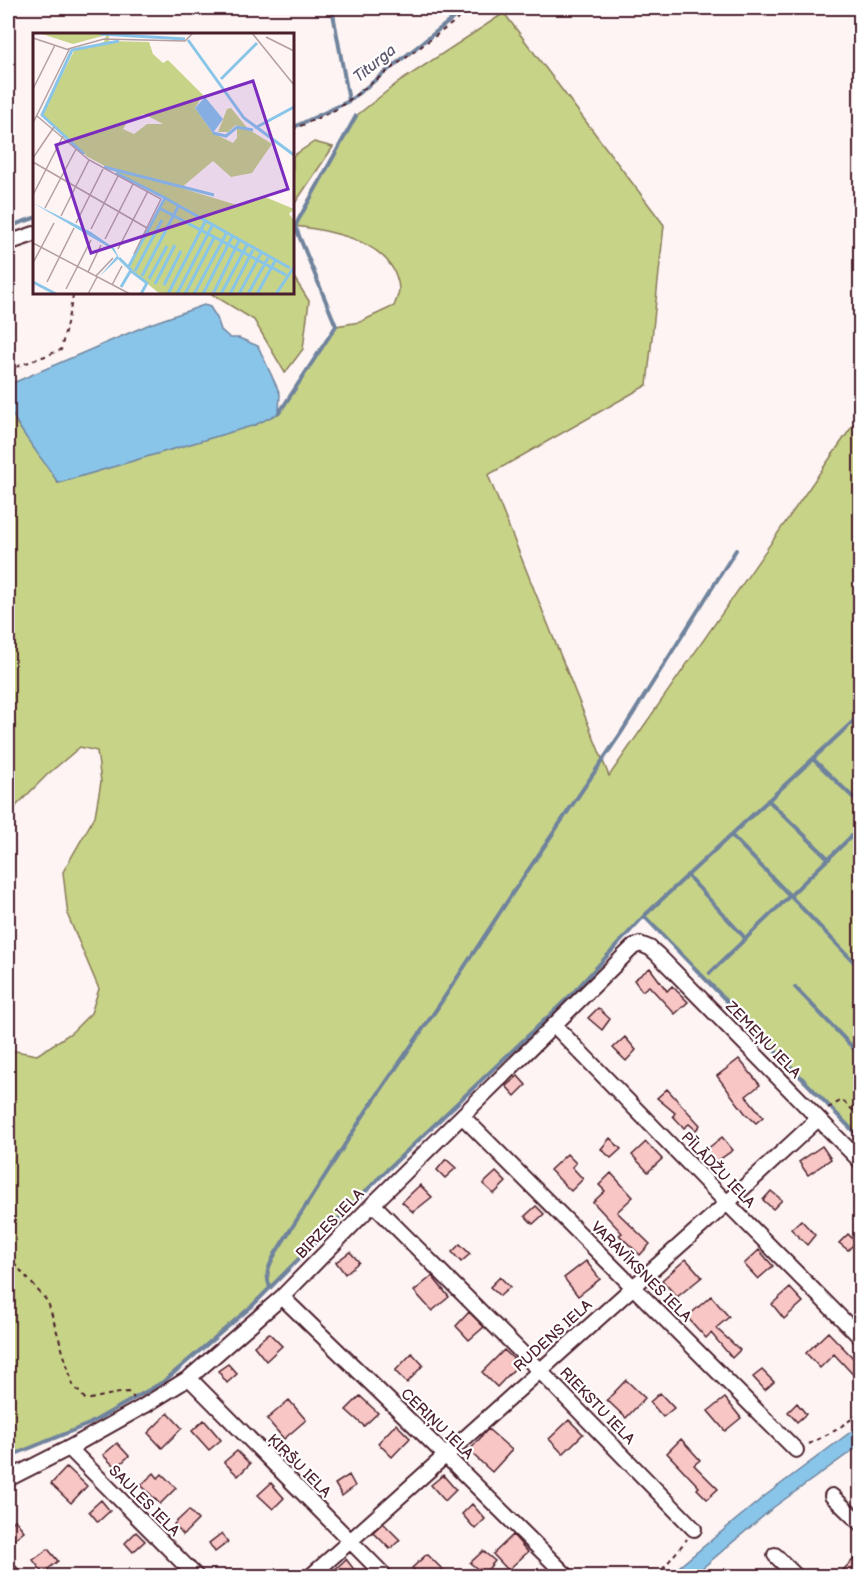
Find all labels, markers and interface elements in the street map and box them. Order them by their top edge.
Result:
inset map [33,33,294,294]
water label: Titurga [350,41,400,87]
street label: ZEMEŅU IELA [721,997,805,1083]
street label: PĪLĀDŽU IELA [677,1128,760,1213]
street label: BIRZES IELA [292,1184,369,1263]
street label: VARAVĪKSNES IELA [587,1218,696,1327]
street label: RUDENS IELA [510,1295,597,1376]
street label: RIEKSTU IELA [555,1363,639,1449]
street label: CERIŅU IELA [397,1384,478,1464]
street label: ĶIRŠU IELA [263,1430,335,1502]
street label: SAULES IELA [104,1461,184,1541]

